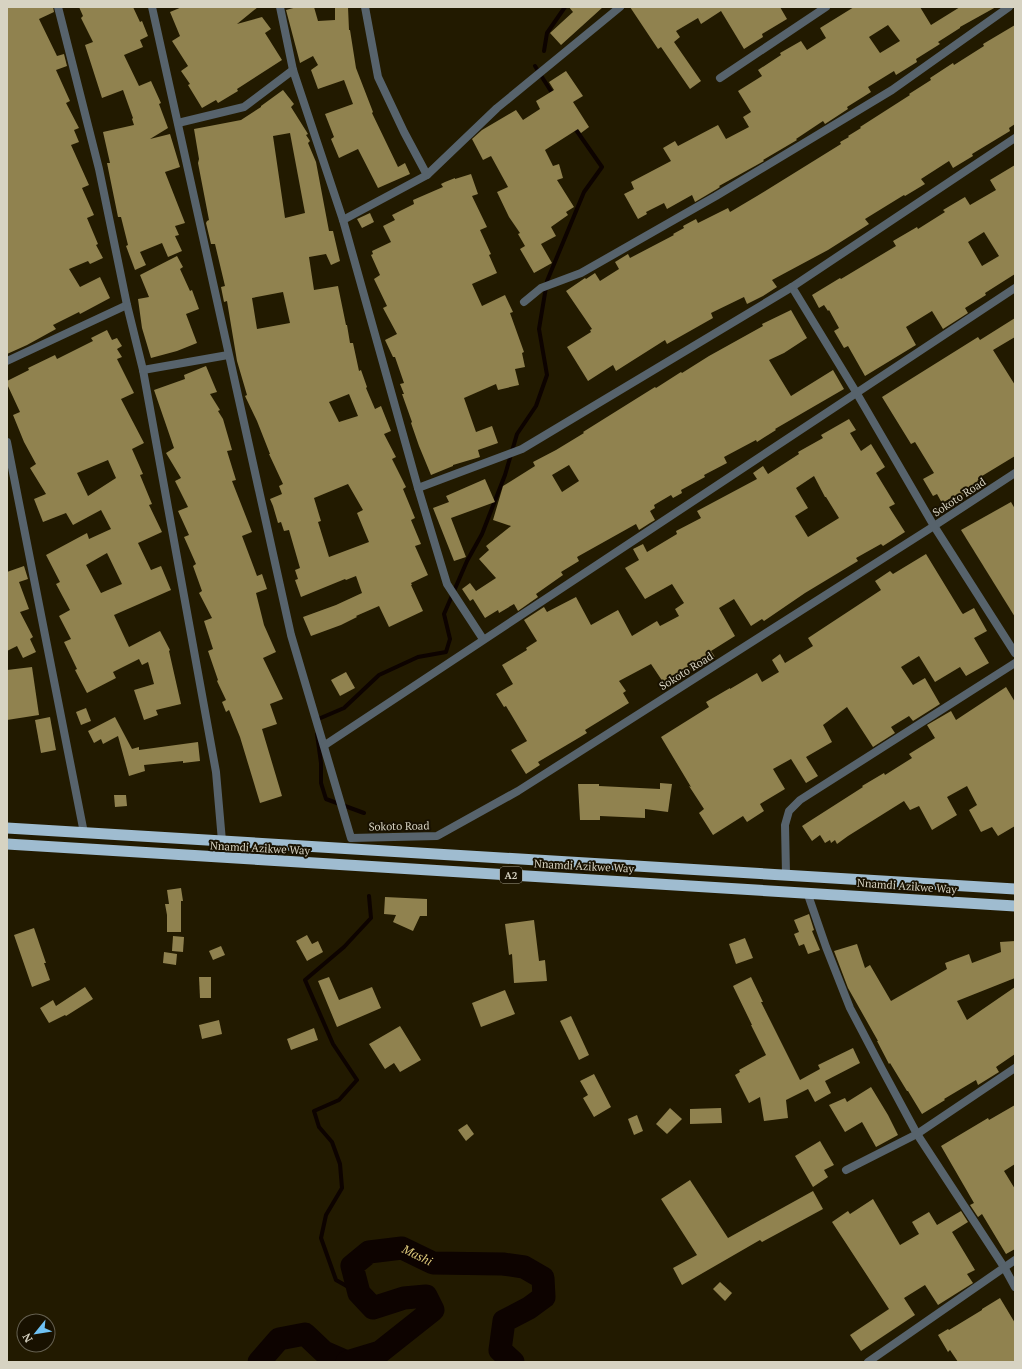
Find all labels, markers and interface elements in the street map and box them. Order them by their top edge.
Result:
street label: Sokoto Road [930,475,988,519]
street label: Sokoto Road [656,649,716,693]
street label: Sokoto Road [368,818,430,834]
street label: Nnamdi Azikwe Way [210,838,311,858]
street label: Nnamdi Azikwe Way [534,856,635,876]
road number: A2 [500,867,522,883]
street label: Nnamdi Azikwe Way [857,876,958,897]
water label: Mashi [399,1241,436,1269]
north arrow [16,1313,56,1353]
text: N [19,1330,35,1345]

